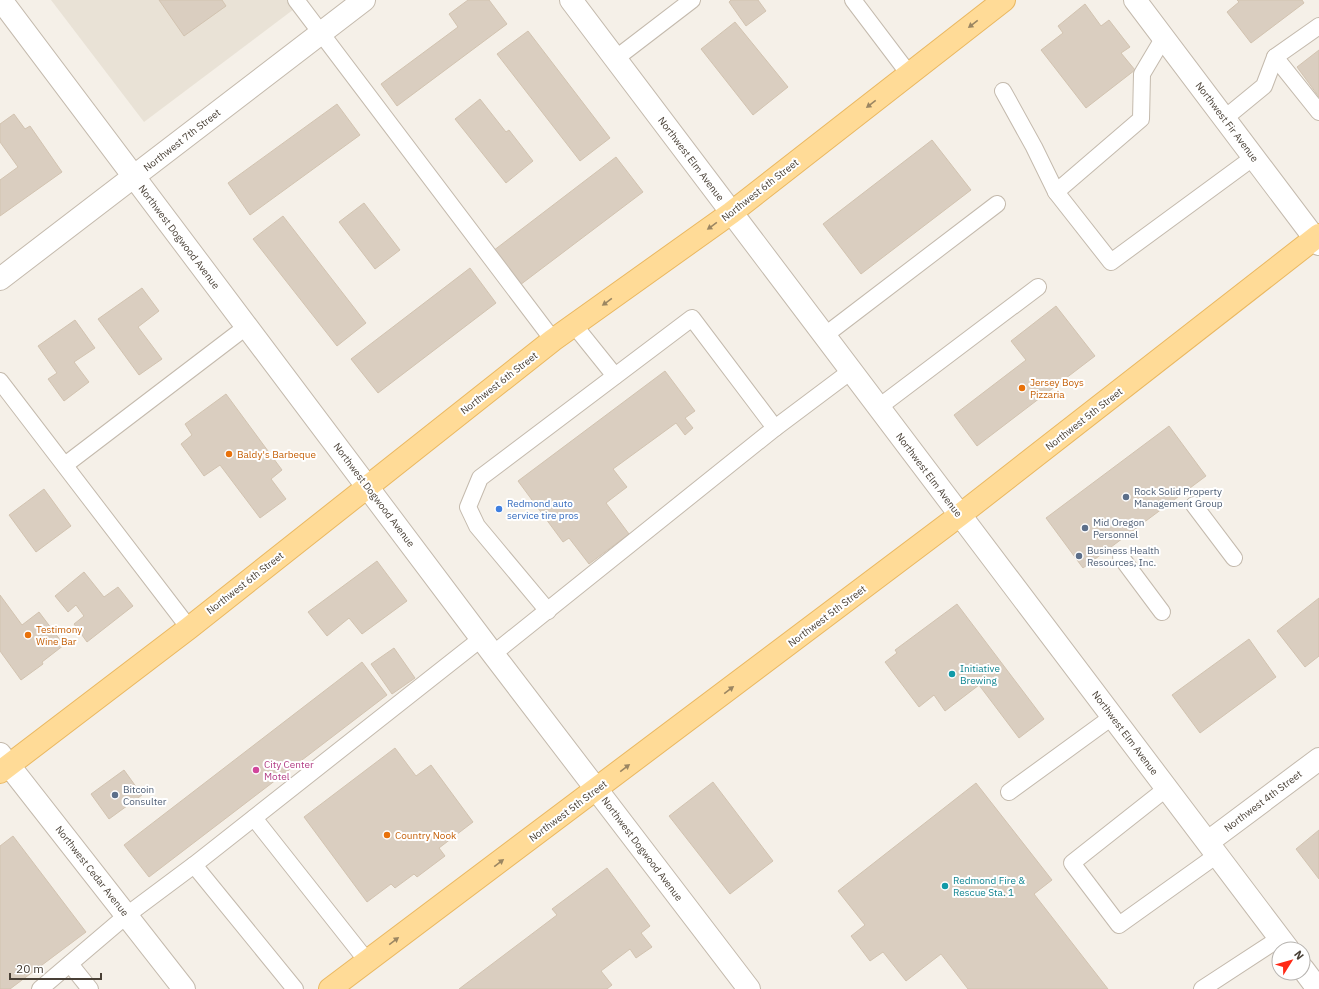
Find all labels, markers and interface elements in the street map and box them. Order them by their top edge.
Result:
one-way arrow [968,20,979,28]
street label: Northwest Fir Avenue [1193,79,1262,165]
one-way arrow [865,100,876,108]
street label: Northwest 7th Street [141,106,224,174]
street label: Northwest Elm Avenue [655,114,727,204]
street label: Northwest 6th Street [719,156,802,224]
street label: Northwest Dogwood Avenue [135,182,223,292]
one-way arrow [707,222,718,230]
one-way arrow [601,298,612,306]
street label: Northwest 6th Street [458,349,541,417]
place label: Jersey Boys Pizzaria [1030,376,1084,401]
marker: Jersey Boys Pizzaria [1017,383,1027,393]
street label: Northwest 5th Street [1043,385,1126,453]
street label: Northwest Elm Avenue [893,430,965,520]
street label: Northwest Dogwood Avenue [330,440,418,550]
place label: Baldy's Barbeque [237,448,317,461]
marker: Baldy's Barbeque [224,449,234,459]
place label: Rock Solid Property Management Group [1134,485,1223,510]
marker: Rock Solid Property Management Group [1121,492,1131,502]
place label: Redmond auto service tire pros [507,497,579,522]
marker: Redmond auto service tire pros [494,504,504,514]
place label: Mid Oregon Personnel [1093,516,1144,541]
marker: Mid Oregon Personnel [1080,523,1090,533]
place label: Business Health Resources, Inc. [1087,544,1160,569]
street label: Northwest 6th Street [204,549,287,617]
marker: Business Health Resources, Inc. [1074,551,1084,561]
street label: Northwest 5th Street [785,582,869,650]
place label: Testimony Wine Bar [36,623,82,648]
marker: Testimony Wine Bar [23,630,33,640]
place label: Initiative Brewing [960,662,1000,687]
marker: Initiative Brewing [947,669,957,679]
one-way arrow [723,686,734,694]
street label: Northwest Elm Avenue [1089,688,1161,778]
place label: City Center Motel [264,758,314,783]
one-way arrow [620,764,630,772]
marker: City Center Motel [251,765,261,775]
street label: Northwest 4th Street [1221,767,1305,835]
street label: Northwest 5th Street [526,777,610,845]
place label: Bitcoin Consulter [123,783,167,808]
marker: Bitcoin Consulter [110,790,120,800]
street label: Northwest Dogwood Avenue [598,794,686,904]
street label: Northwest Cedar Avenue [53,823,132,919]
place label: Country Nook [395,829,457,842]
marker: Country Nook [382,830,392,840]
one-way arrow [493,859,504,867]
place label: Redmond Fire & Rescue Sta. 1 [953,874,1025,899]
marker: Redmond Fire & Rescue Sta. 1 [940,881,950,891]
one-way arrow [389,936,400,945]
north arrow [1271,941,1311,981]
text: N [1291,948,1307,962]
scale bar [10,955,101,981]
text: 20 m [16,961,44,976]

